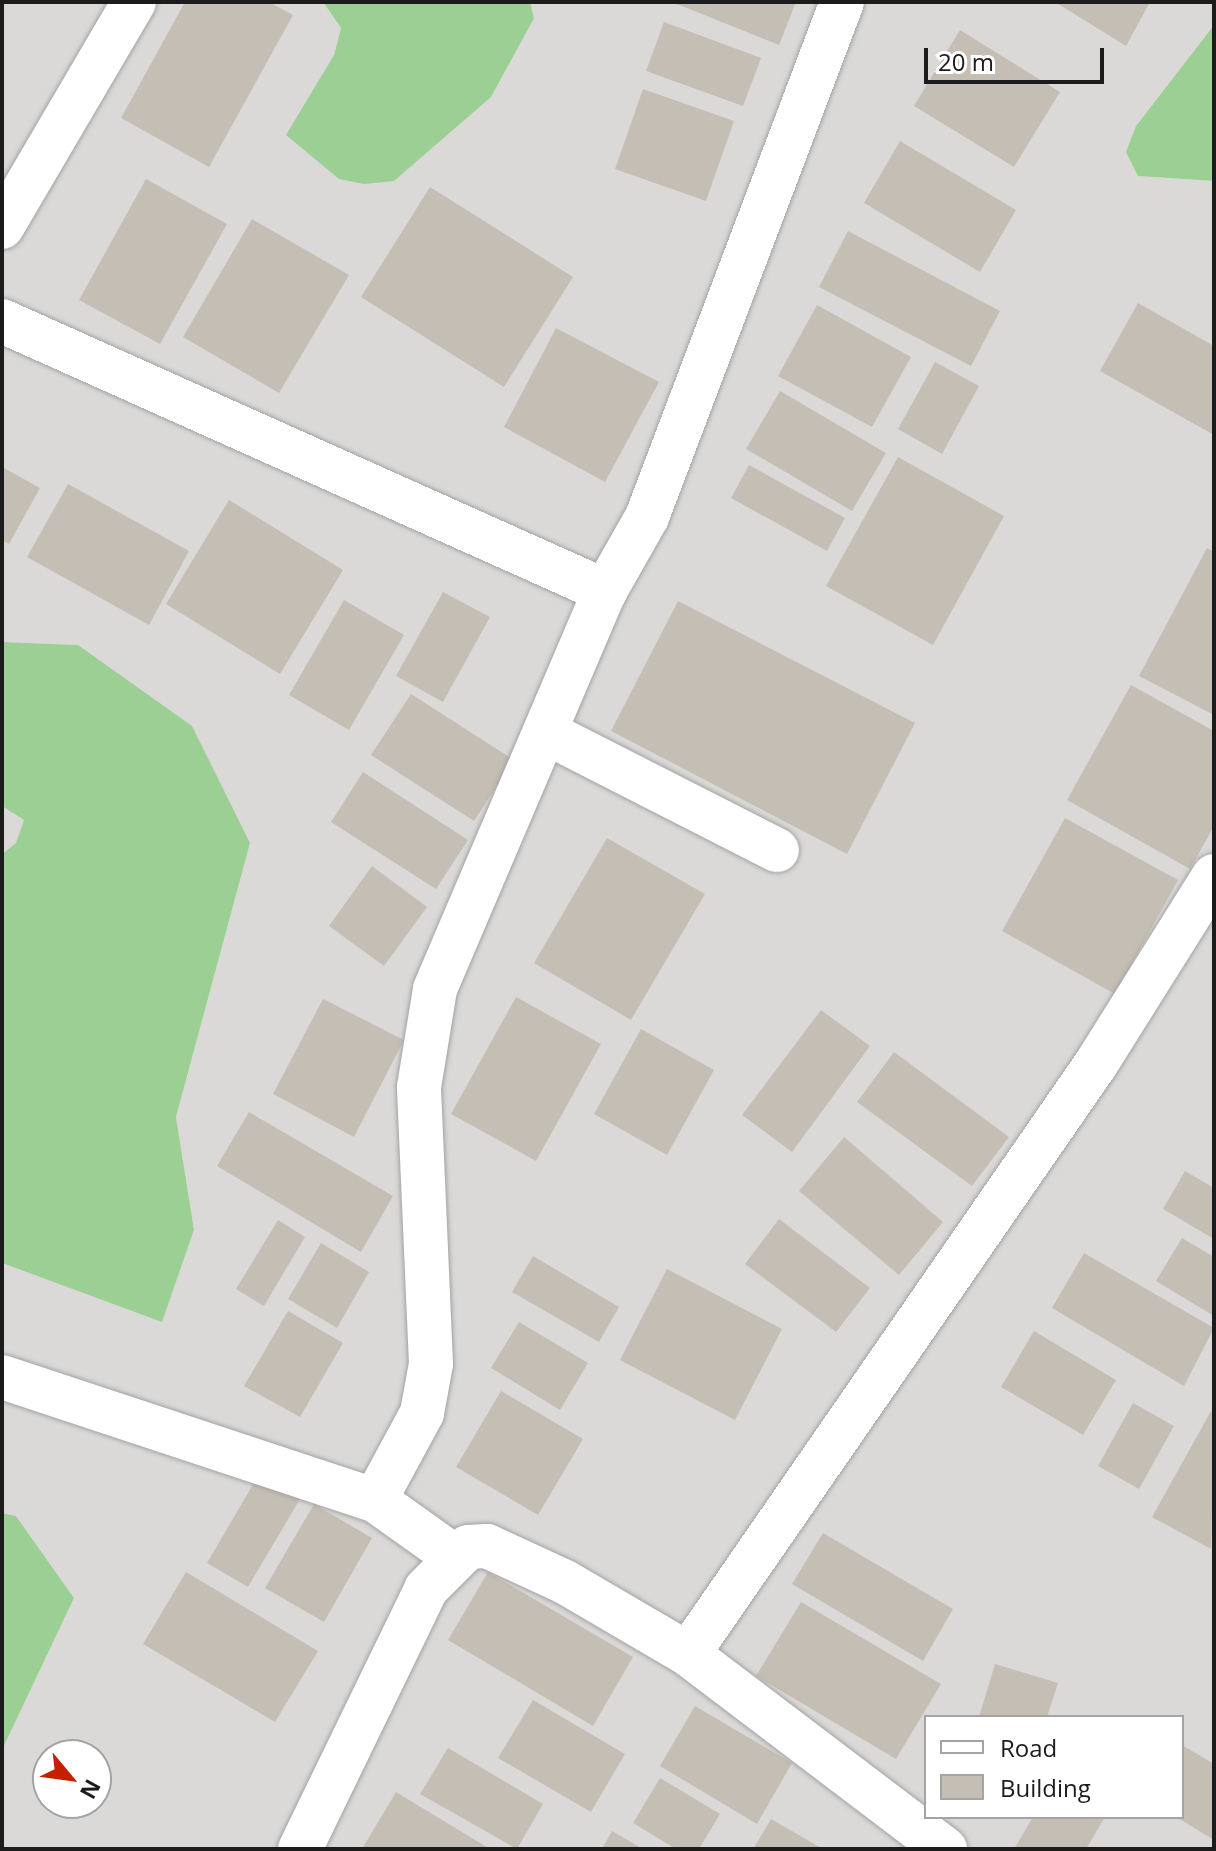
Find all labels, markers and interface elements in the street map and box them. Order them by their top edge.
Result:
scale bar [928,32,1108,82]
text: 20 m [938,45,994,78]
legend [924,1715,1184,1819]
text: Road [1000,1731,1057,1764]
north arrow [32,1739,112,1819]
text: Building [1000,1771,1091,1804]
text: N [74,1775,109,1805]

